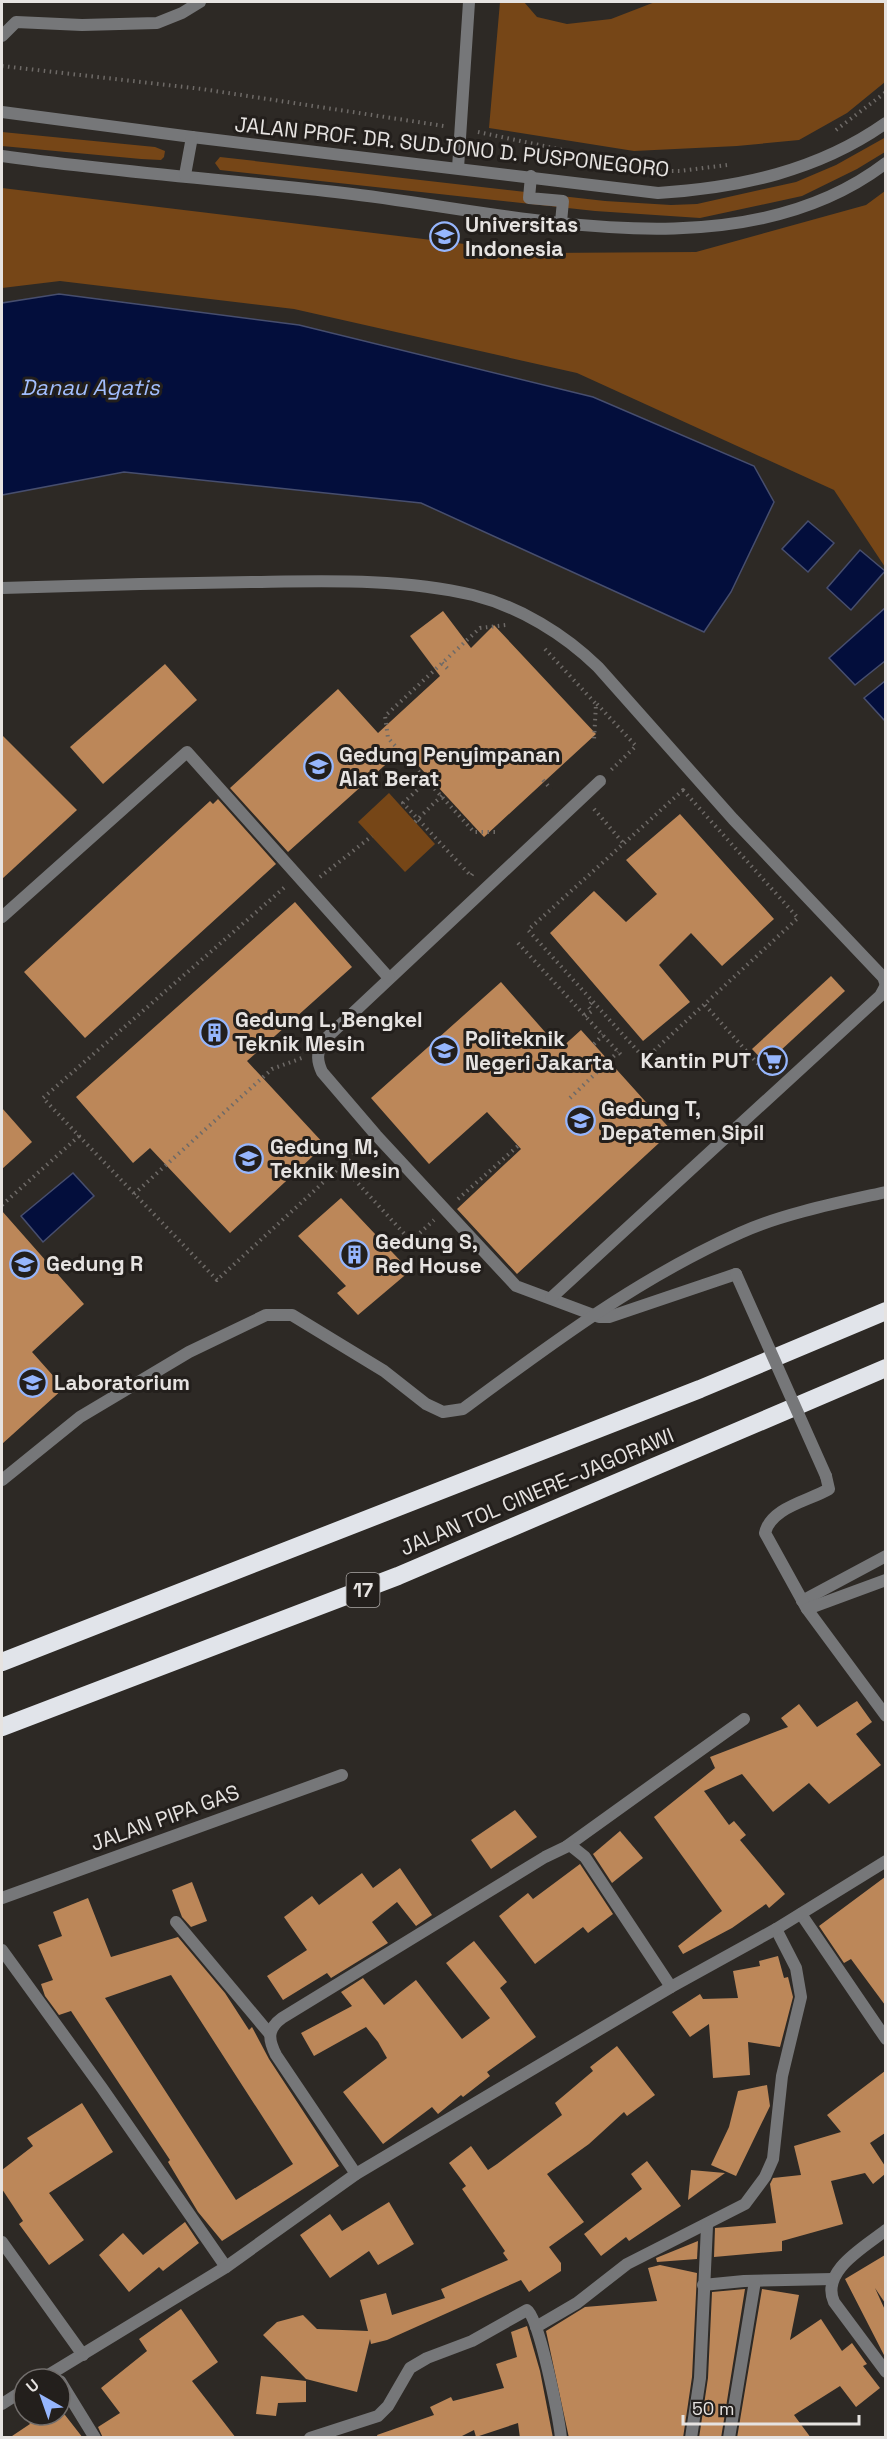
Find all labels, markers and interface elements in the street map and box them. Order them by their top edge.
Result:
street label: JALAN PROF. DR. SUDJONO D. PUSPONEGORO [233,110,671,183]
place label: Universitas Indonesia [465,211,578,262]
school or university icon: Universitas Indonesia [428,221,460,253]
water label: Danau Agatis [21,373,161,401]
place label: Gedung Penyimpanan Alat Berat [339,741,560,792]
school or university icon: Gedung Penyimpanan Alat Berat [302,751,334,783]
place label: Gedung L, Bengkel Teknik Mesin [235,1006,423,1057]
building icon: Gedung L, Bengkel Teknik Mesin [198,1016,230,1048]
place label: Politeknik Negeri Jakarta [465,1025,614,1076]
school or university icon: Politeknik Negeri Jakarta [428,1035,460,1067]
supermarket icon: Kantin PUT [756,1045,788,1077]
place label: Kantin PUT [640,1047,751,1074]
place label: Gedung T, Depatemen Sipil [601,1095,764,1146]
school or university icon: Gedung T, Depatemen Sipil [564,1105,596,1137]
place label: Gedung M, Teknik Mesin [270,1133,400,1184]
school or university icon: Gedung M, Teknik Mesin [233,1143,265,1175]
place label: Gedung S, Red House [375,1228,482,1279]
building icon: Gedung S, Red House [338,1238,370,1270]
school or university icon: Gedung R [9,1248,41,1280]
place label: Gedung R [46,1250,143,1277]
school or university icon: Laboratorium [17,1367,49,1399]
place label: Laboratorium [54,1369,190,1396]
street label: JALAN TOL CINERE–JAGORAWI [396,1421,678,1562]
road number: 17 [346,1573,380,1607]
street label: JALAN PIPA GAS [87,1778,243,1857]
north arrow [12,2367,72,2427]
text: U [22,2374,44,2397]
scale bar [683,2388,858,2426]
text: 50 m [692,2397,734,2420]

